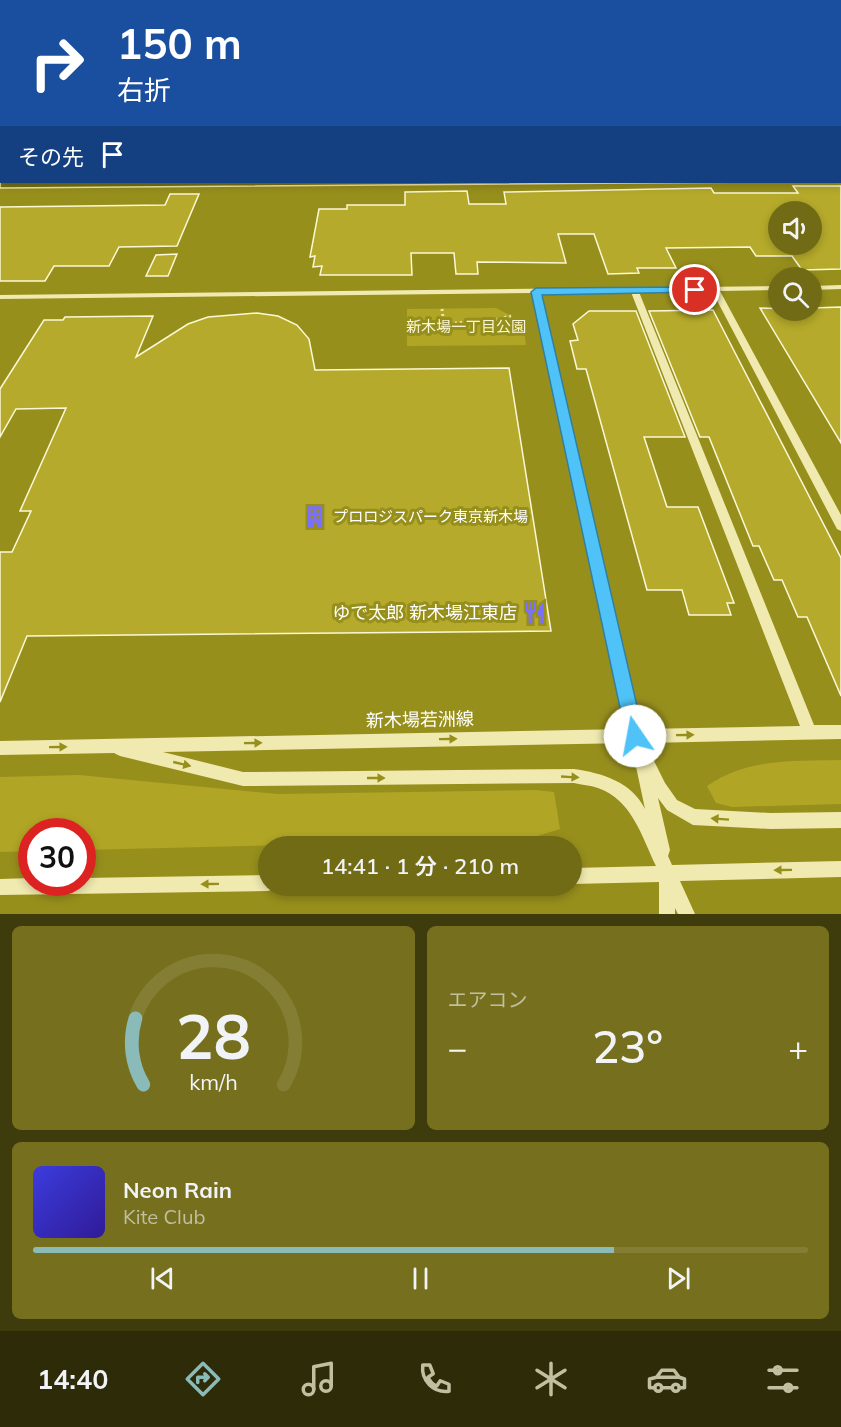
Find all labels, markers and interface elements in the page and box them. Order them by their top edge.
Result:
text: 150 m [117,17,242,70]
icon: right [18,24,96,102]
text: 右折 [117,73,171,107]
icon: arrive [96,138,129,171]
text: その先 [18,143,84,171]
map controls [768,201,822,321]
button: sound [768,201,822,255]
pin [669,264,720,315]
button: search [768,267,822,321]
icon: arrive [678,273,711,306]
park label: 新木場一丁目公園 [406,317,526,336]
building icon: プロロジスパーク東京新木場 [302,504,328,530]
place label: プロロジスパーク東京新木場 [333,507,528,526]
restaurant icon: ゆで太郎 新木場江東店 [522,600,548,626]
place label: ゆで太郎 新木場江東店 [332,601,517,624]
position arrow [603,704,667,768]
street label: 新木場若洲線 [366,707,474,732]
one-way arrow [676,730,695,739]
one-way arrow [439,734,458,744]
one-way arrow [244,738,263,748]
one-way arrow [49,742,68,752]
one-way arrow [173,760,191,770]
one-way arrow [561,772,580,781]
one-way arrow [366,773,385,783]
one-way arrow [710,814,729,824]
speed limit sign: 30 [18,818,96,896]
text: 14:41 · 1 分 · 210 m [321,852,519,880]
one-way arrow [773,865,792,875]
one-way arrow [201,879,220,889]
text: エアコン [448,987,528,1012]
text: 28 [176,996,251,1075]
text: 23° [592,1018,663,1074]
text: − [448,1027,467,1068]
text: + [788,1027,808,1068]
text: km/h [189,1068,237,1095]
text: Neon Rain [123,1176,232,1204]
text: Kite Club [123,1204,205,1229]
icon: previous [146,1262,179,1295]
icon: pause [404,1262,437,1295]
icon: next [662,1262,695,1295]
icon: directions [182,1358,224,1400]
icon: music [298,1358,340,1400]
icon: phone [414,1358,456,1400]
icon: climate [530,1358,572,1400]
icon: car [646,1358,688,1400]
icon: filters [762,1358,804,1400]
text: 14:40 [37,1362,108,1396]

